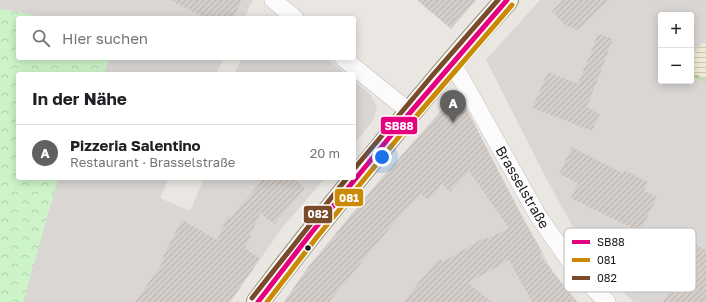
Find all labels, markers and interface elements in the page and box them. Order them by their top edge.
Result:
map controls [658,12,694,84]
button: + [658,12,694,48]
search box [16,16,356,60]
icon: search [30,27,52,49]
text: Hier suchen [62,29,148,47]
button: − [658,48,694,84]
text: In der Nähe [32,88,127,109]
pin: A [440,90,466,123]
line badge: SB88 [380,116,418,135]
text: SB88 [384,119,414,132]
text: Pizzeria Salentino [70,136,201,154]
street label: Brasselstraße [493,143,553,231]
text: A [40,145,50,161]
text: 20 m [310,145,340,161]
your location [372,147,392,167]
text: Restaurant · Brasselstraße [70,154,235,170]
line badge: 081 [334,188,364,207]
text: 081 [339,191,359,204]
line badge: 082 [303,205,333,224]
text: 082 [308,207,329,220]
legend [564,228,696,292]
text: SB88 [597,235,625,248]
unlabelled marker [303,243,313,253]
text: 081 [597,253,616,266]
text: 082 [597,271,617,284]

